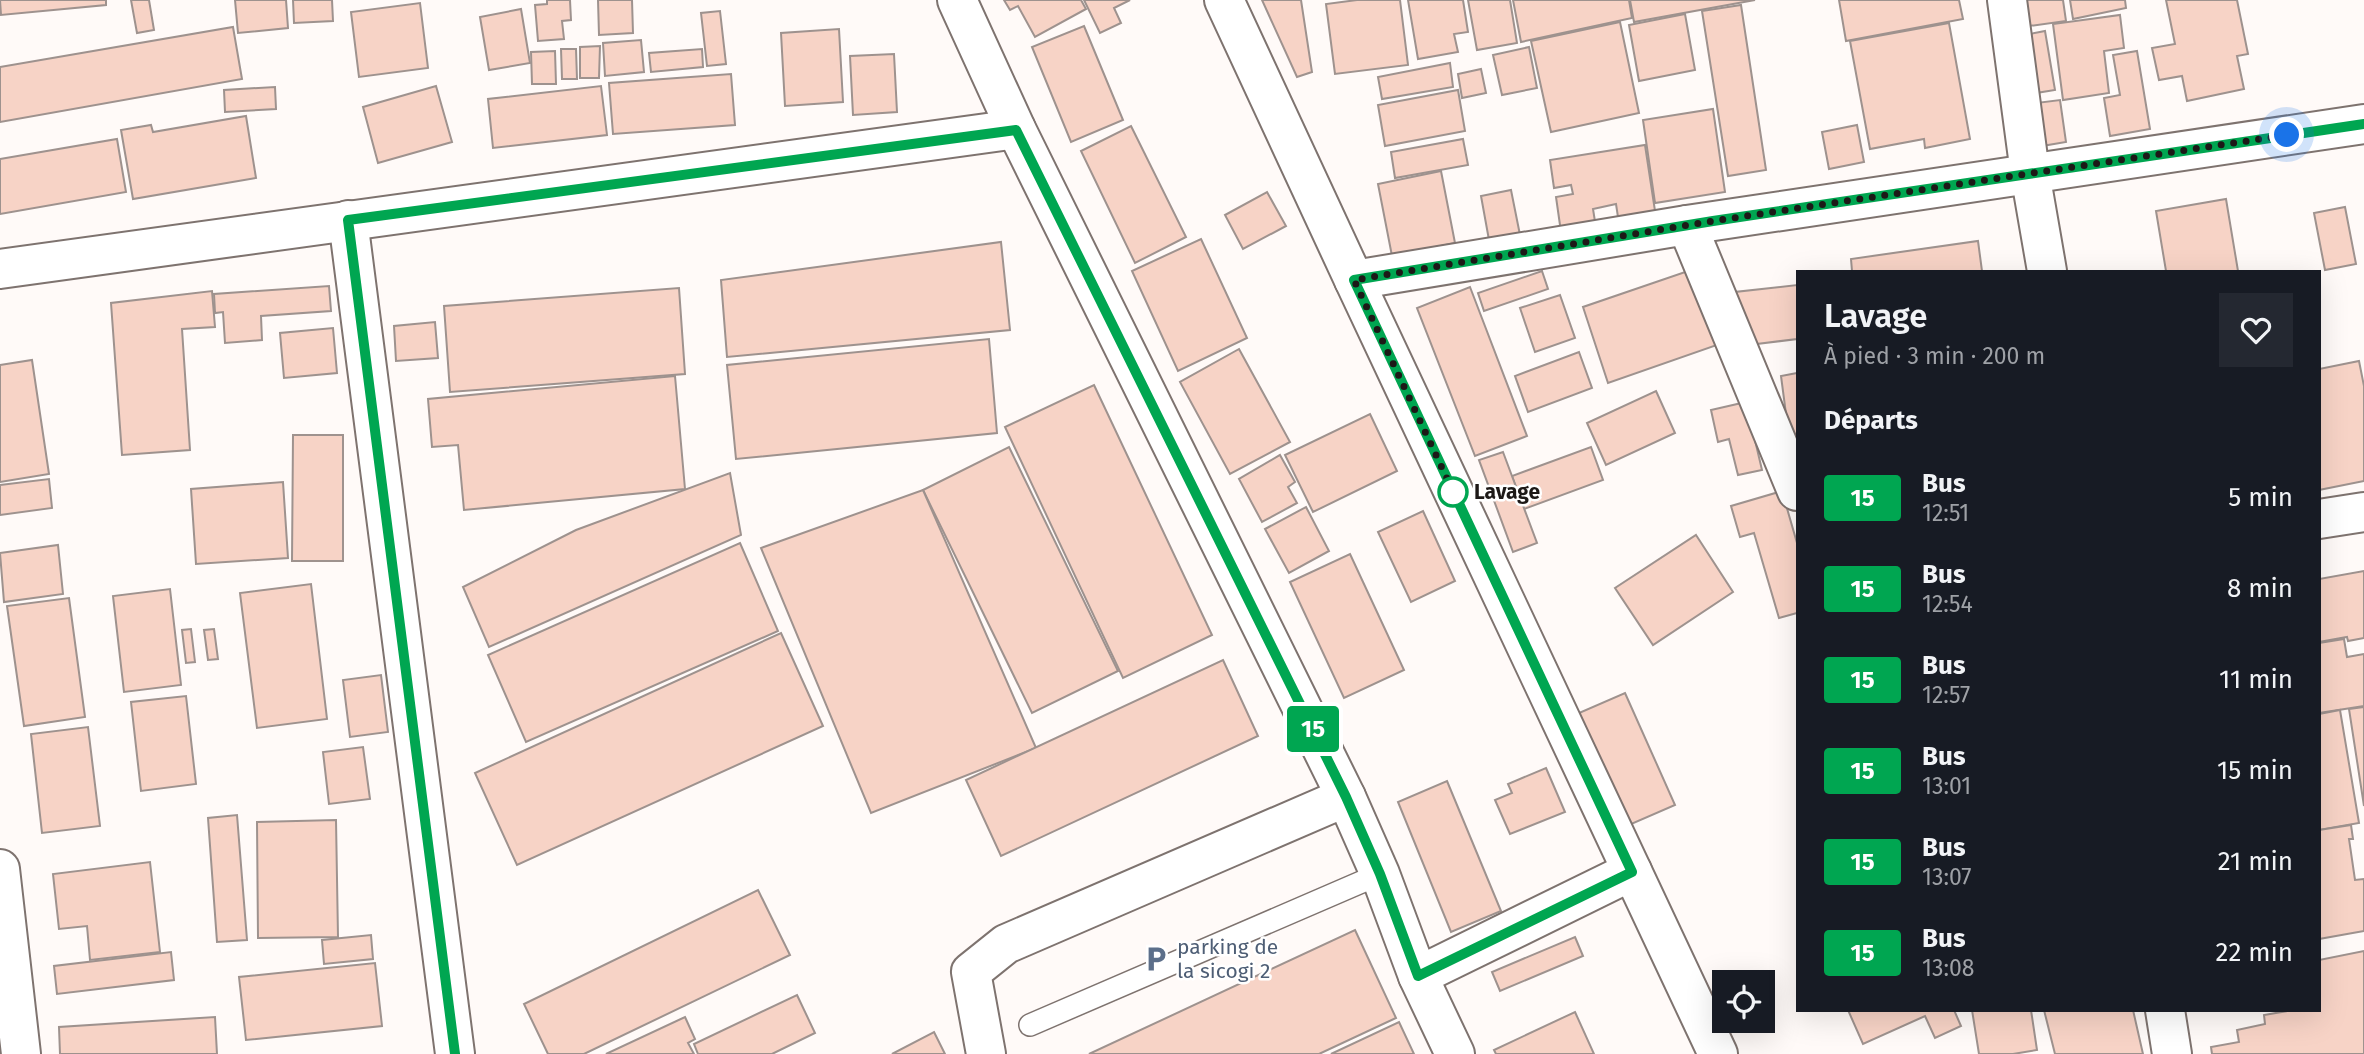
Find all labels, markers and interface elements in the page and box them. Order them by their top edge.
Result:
your location [2269,117,2304,152]
button: heart [2219,293,2293,367]
text: Lavage [1824,296,1927,336]
text: À pied · 3 min · 200 m [1824,342,2045,370]
text: Départs [1824,405,1918,436]
text: Bus [1922,468,1965,499]
marker: Lavage [1438,477,1468,507]
place label: Lavage [1474,479,1540,505]
text: 5 min [2228,482,2293,513]
text: 15 [1851,484,1875,512]
text: 12:51 [1922,499,1969,527]
text: Bus [1922,559,1965,590]
text: 8 min [2227,573,2293,604]
text: 15 [1851,575,1875,603]
text: 12:54 [1922,590,1973,618]
text: Bus [1922,650,1965,681]
text: 11 min [2219,664,2293,695]
text: 15 [1851,666,1875,694]
text: 12:57 [1922,681,1970,709]
line badge: 15 [1282,706,1344,752]
text: 15 [1301,715,1325,743]
text: Bus [1922,741,1965,772]
text: 15 min [2217,755,2293,786]
text: 15 [1851,757,1875,785]
text: 13:01 [1922,772,1971,800]
text: Bus [1922,832,1965,863]
text: 21 min [2218,846,2293,877]
text: 15 [1851,848,1875,876]
text: 13:07 [1922,863,1972,891]
text: Bus [1922,923,1965,954]
place label: parking de la sicogi 2 [1177,934,1278,984]
text: 22 min [2216,937,2293,968]
text: 15 [1851,939,1875,967]
parking icon: parking de la sicogi 2 [1141,944,1171,974]
text: 13:08 [1922,954,1974,982]
map controls [1712,970,1775,1033]
button: locate [1712,970,1775,1033]

